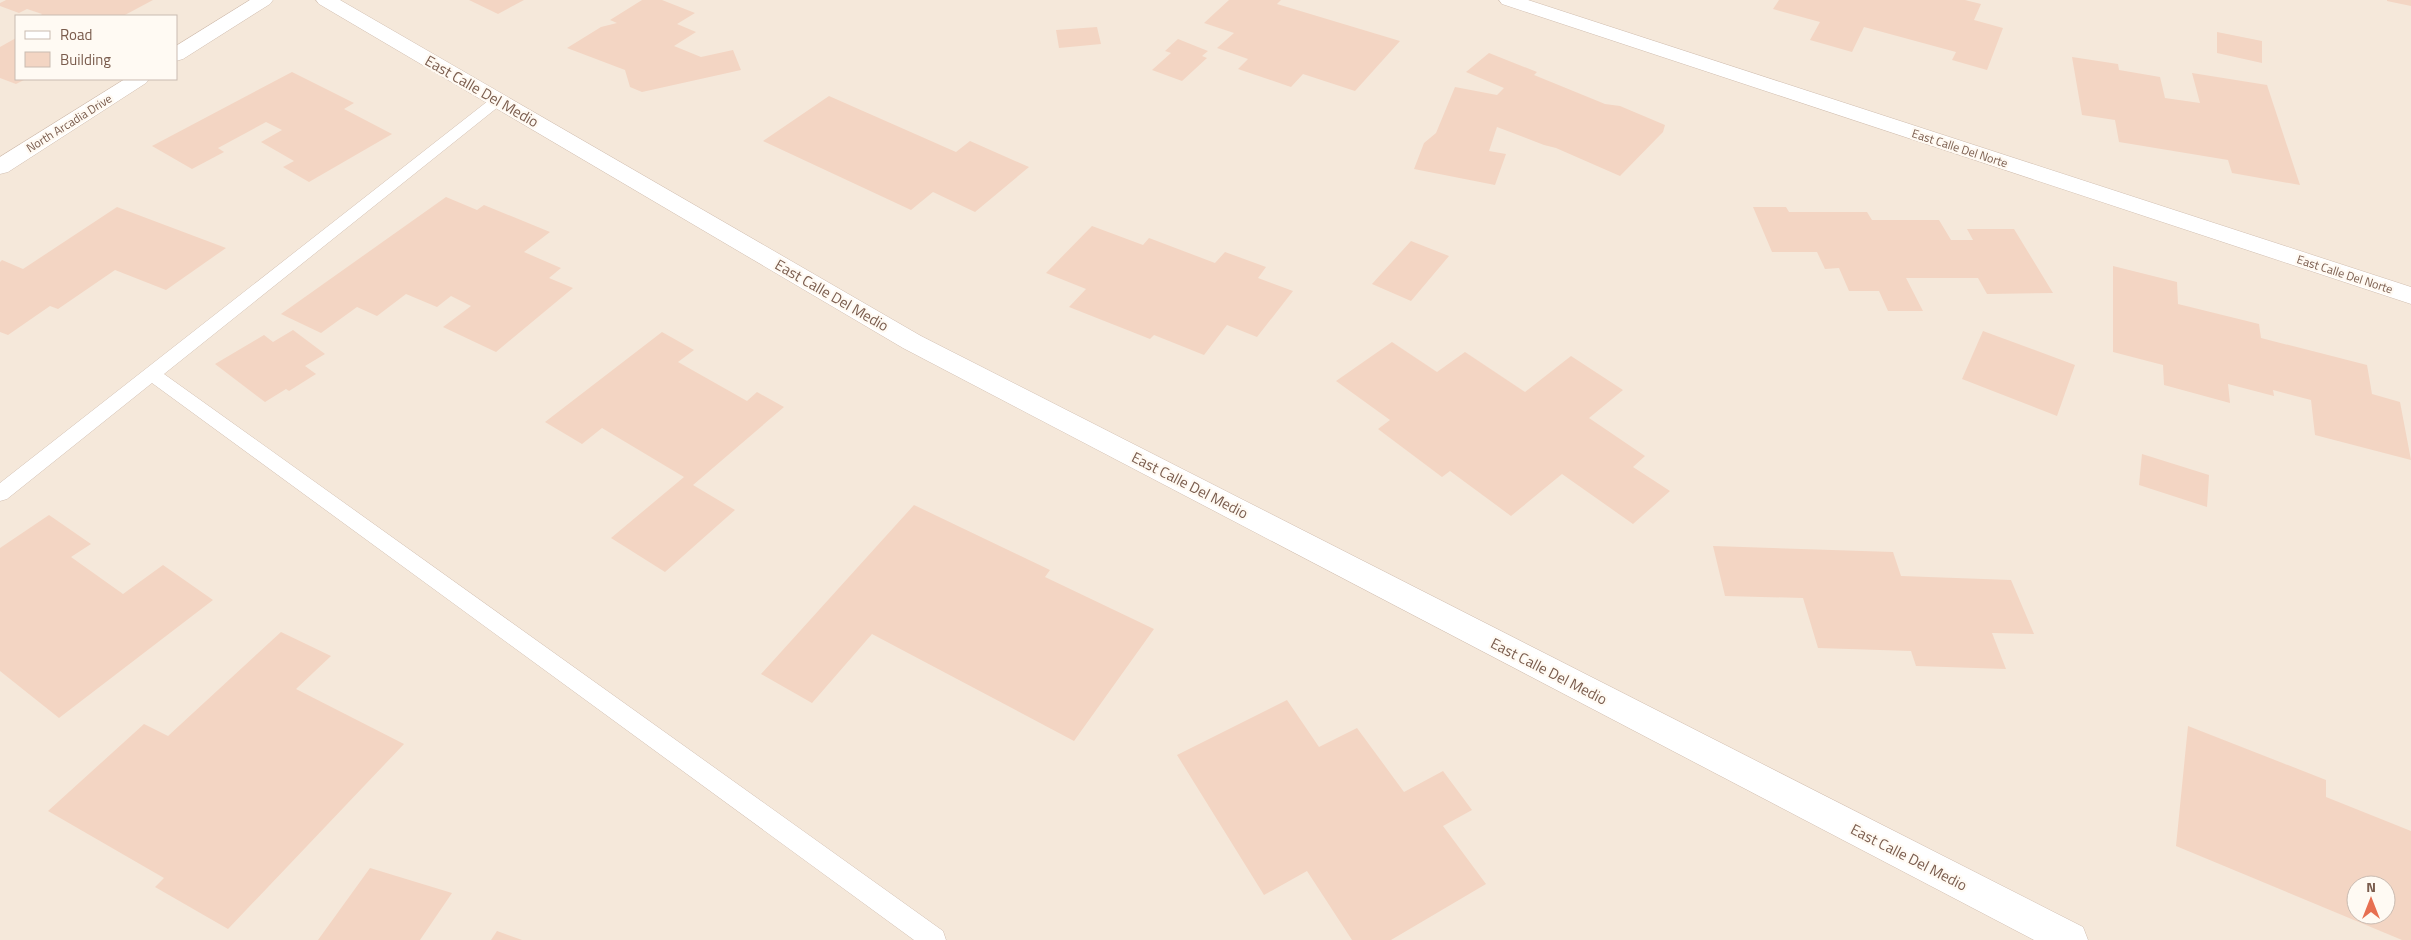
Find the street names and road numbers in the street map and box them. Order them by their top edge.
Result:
street label: East Calle Del Medio [421,49,543,133]
street label: North Arcadia Drive [22,89,116,157]
street label: East Calle Del Norte [1910,124,2010,172]
street label: East Calle Del Norte [2295,250,2395,298]
street label: East Calle Del Medio [771,253,893,337]
street label: East Calle Del Medio [1128,446,1252,524]
street label: East Calle Del Medio [1487,632,1611,710]
street label: East Calle Del Medio [1847,818,1971,896]

